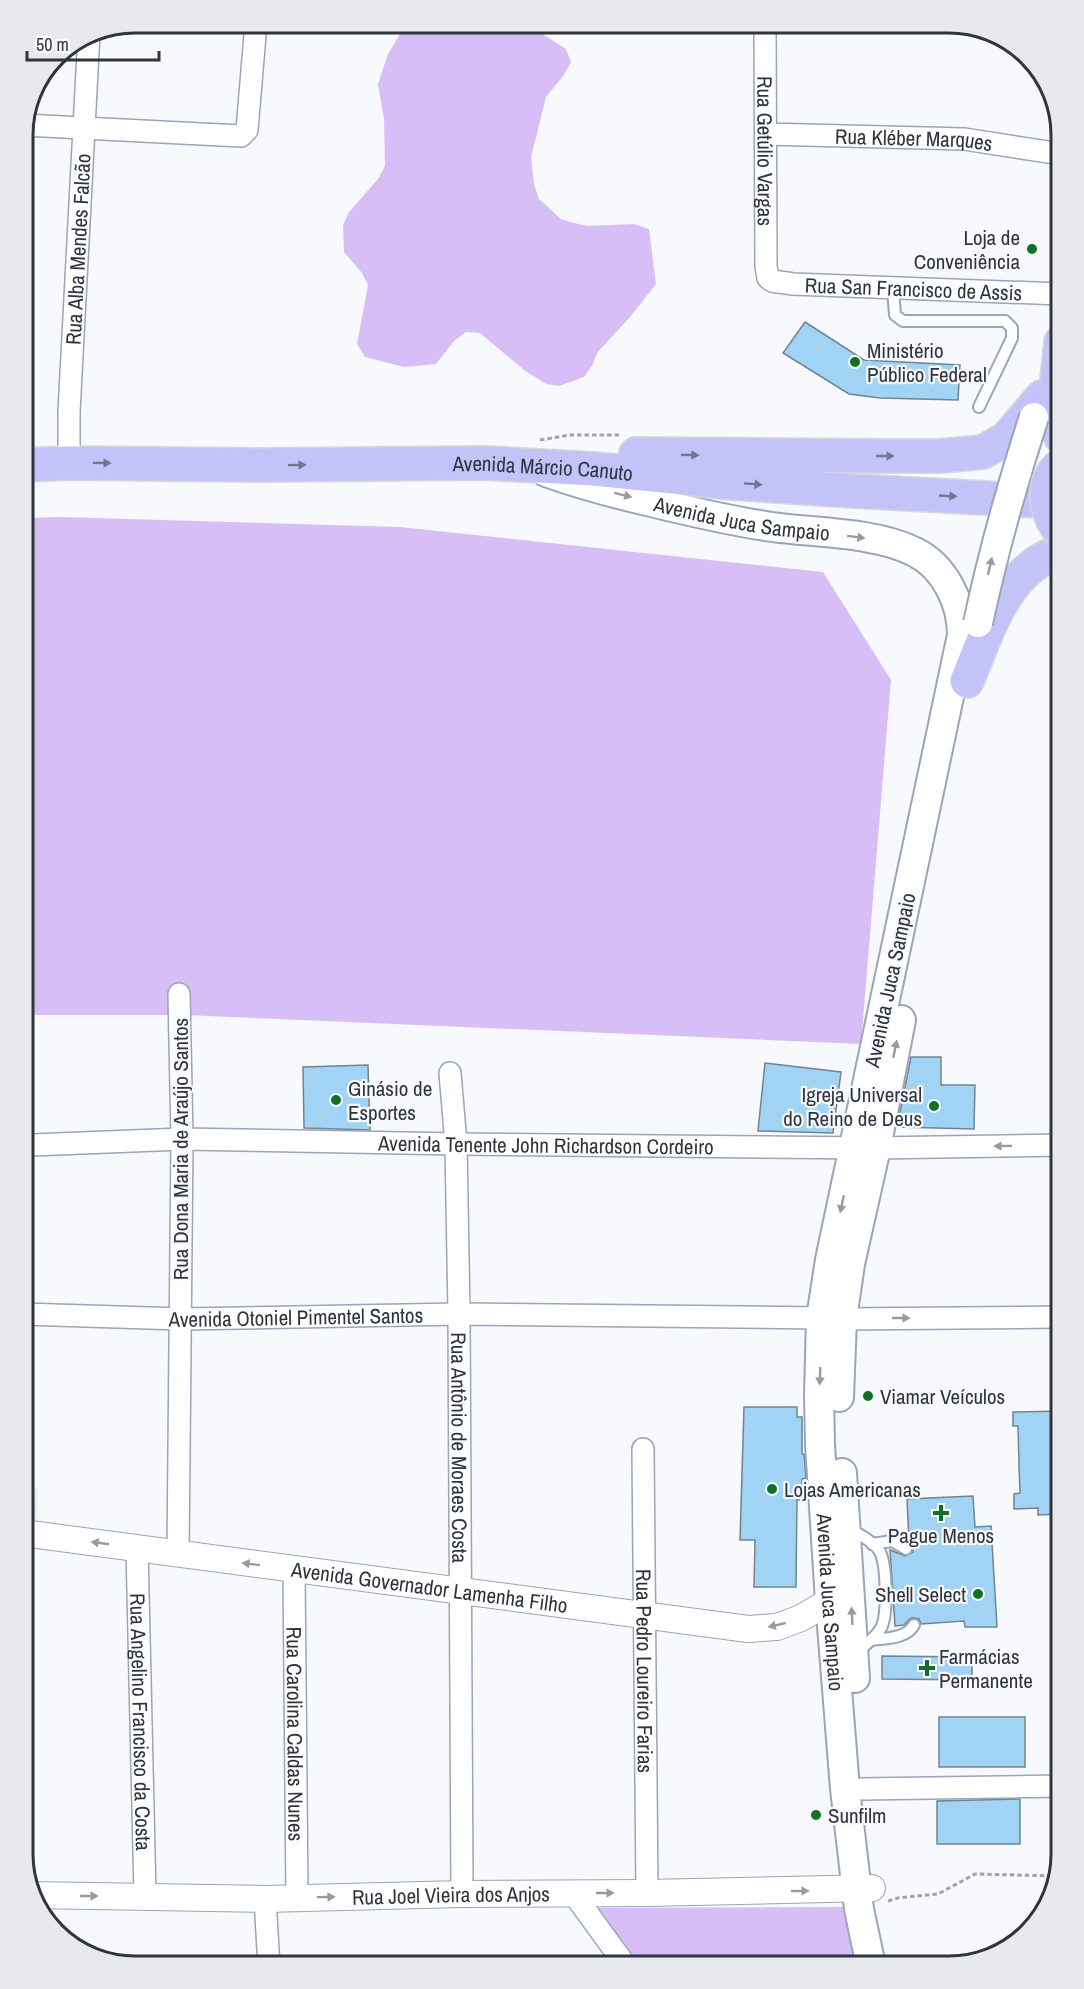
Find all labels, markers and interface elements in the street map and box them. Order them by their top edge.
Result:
scale bar [27,24,159,62]
text: 50 m [36,32,69,57]
street label: Rua Getúlio Vargas [751,76,780,226]
street label: Rua Kléber Marques [835,121,995,158]
street label: Rua Alba Mendes Falcão [58,153,97,346]
place label: Loja de Conveniência [914,223,1020,276]
marker: Loja de Conveniência [1025,242,1039,256]
street label: Rua San Francisco de Assis [804,270,1023,307]
place label: Ministério Público Federal [867,336,987,389]
marker: Ministério Público Federal [848,355,862,369]
street label: Avenida Márcio Canuto [451,448,634,487]
one-way arrow [681,450,700,459]
one-way arrow [876,451,895,461]
one-way arrow [93,459,112,468]
one-way arrow [288,460,307,470]
one-way arrow [743,479,762,489]
street label: Avenida Juca Sampaio [650,489,831,547]
one-way arrow [614,491,632,501]
one-way arrow [938,491,957,500]
one-way arrow [846,532,865,541]
one-way arrow [986,557,996,575]
street label: Avenida Juca Sampaio [857,890,923,1071]
street label: Rua Dona Maria de Araújo Santos [166,1018,195,1280]
one-way arrow [891,1040,900,1059]
place label: Ginásio de Esportes [348,1074,432,1127]
place label: Igreja Universal do Reino de Deus [783,1080,922,1133]
marker: Ginásio de Esportes [329,1093,343,1107]
marker: Igreja Universal do Reino de Deus [927,1099,941,1113]
street label: Avenida Tenente John Richardson Cordeiro [377,1128,714,1161]
one-way arrow [994,1141,1013,1151]
one-way arrow [837,1195,846,1214]
street label: Avenida Otoniel Pimentel Santos [167,1300,423,1334]
one-way arrow [891,1313,910,1323]
street label: Rua Antônio de Moraes Costa [445,1332,475,1564]
one-way arrow [815,1367,824,1386]
place label: Viamar Veículos [880,1382,1005,1411]
marker: Viamar Veículos [861,1389,875,1403]
place label: Lojas Americanas [784,1475,921,1504]
marker: Lojas Americanas [765,1482,779,1496]
marker: Pague Menos [934,1506,948,1520]
street label: Avenida Juca Sampaio [810,1512,852,1692]
place label: Pague Menos [888,1521,994,1550]
one-way arrow [90,1539,109,1548]
street label: Avenida Governador Lamenha Filho [289,1554,569,1619]
one-way arrow [241,1560,260,1569]
street label: Rua Pedro Loureiro Farias [630,1569,660,1773]
place label: Shell Select [875,1580,966,1609]
marker: Shell Select [971,1587,985,1601]
street label: Rua Angelino Francisco da Costa [124,1593,158,1852]
one-way arrow [847,1607,856,1626]
one-way arrow [768,1621,786,1631]
street label: Rua Carolina Caldas Nunes [280,1627,311,1841]
place label: Farmácias Permanente [939,1642,1033,1695]
marker: Farmácias Permanente [920,1661,934,1675]
place label: Sunfilm [828,1801,886,1830]
marker: Sunfilm [809,1808,823,1822]
street label: Rua Joel Vieira dos Anjos [352,1879,550,1911]
one-way arrow [791,1886,810,1896]
one-way arrow [596,1888,615,1898]
one-way arrow [80,1891,99,1901]
one-way arrow [317,1892,336,1901]

